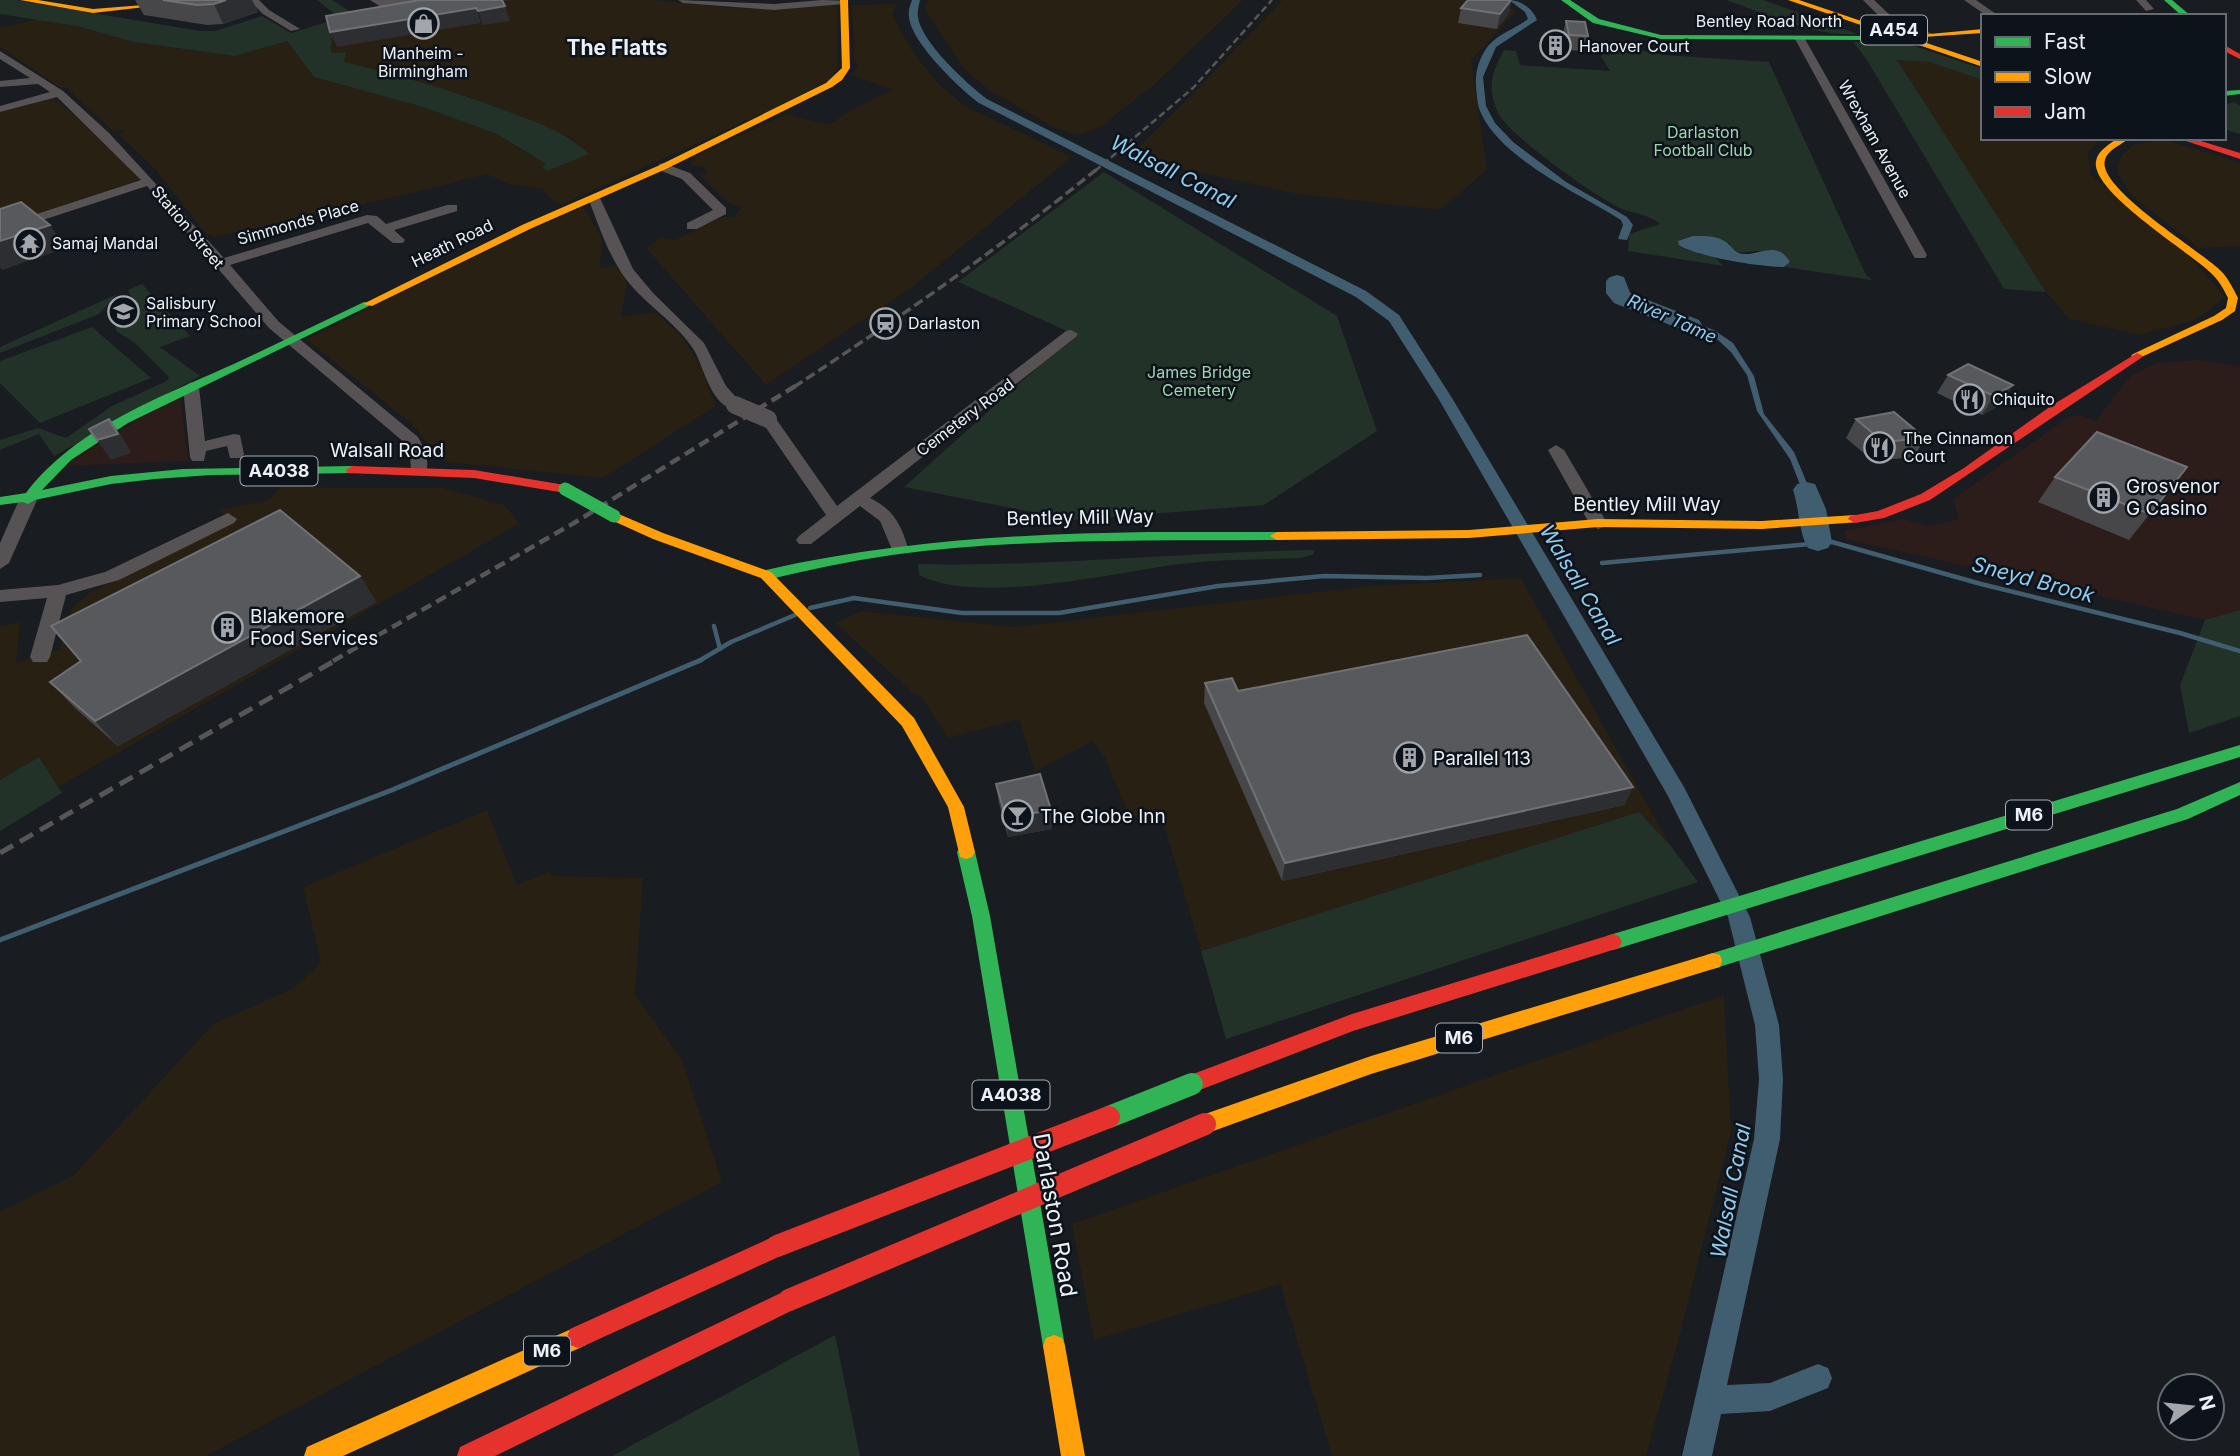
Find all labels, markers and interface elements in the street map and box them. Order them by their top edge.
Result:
shop icon: Manheim - Birmingham [406,7,440,41]
street label: Bentley Road North [1696,11,1842,31]
legend [1981,14,2226,140]
road number: A454 [1861,15,1927,44]
building icon: Hanover Court [1539,29,1573,63]
text: Fast [2044,29,2086,54]
district label: The Flatts [566,35,668,60]
place label: Hanover Court [1579,36,1689,56]
place label: Manheim - Birmingham [378,43,468,81]
text: Slow [2044,64,2092,89]
street label: Wrexham Avenue [1834,76,1916,202]
text: Jam [2044,99,2086,124]
park label: Darlaston Football Club [1653,122,1753,160]
water label: Walsall Canal [1107,129,1240,214]
street label: Station Street [147,181,229,273]
street label: Simmonds Place [235,195,361,249]
street label: Heath Road [408,215,496,271]
temple icon: Samaj Mandal [12,226,46,260]
place label: Samaj Mandal [52,233,158,253]
water label: River Tame [1624,290,1720,348]
place label: Salisbury Primary School [146,293,261,331]
school or university icon: Salisbury Primary School [106,295,140,329]
station icon: Darlaston [868,306,902,340]
place label: Darlaston [908,313,980,333]
park label: James Bridge Cemetery [1147,362,1251,400]
street label: Cemetery Road [912,374,1018,460]
restaurant icon: Chiquito [1952,382,1986,416]
place label: Chiquito [1992,389,2055,409]
place label: The Cinnamon Court [1903,428,2013,466]
restaurant icon: The Cinnamon Court [1863,430,1897,464]
street label: Walsall Road [330,439,444,462]
road number: A4038 [240,457,318,486]
place label: Grosvenor G Casino [2126,475,2220,520]
building icon: Grosvenor G Casino [2086,480,2120,514]
street label: Bentley Mill Way [1573,493,1721,516]
street label: Bentley Mill Way [1006,505,1154,530]
water label: Walsall Canal [1535,520,1627,650]
water label: Sneyd Brook [1969,551,2098,608]
place label: Blakemore Food Services [250,605,378,650]
building icon: Blakemore Food Services [210,610,244,644]
building icon: Parallel 113 [1393,741,1427,775]
place label: Parallel 113 [1433,747,1531,770]
bar icon: The Globe Inn [1000,799,1034,833]
road number: M6 [2006,800,2052,830]
place label: The Globe Inn [1040,805,1166,828]
road number: M6 [1436,1023,1482,1052]
road number: A4038 [972,1080,1050,1110]
water label: Walsall Canal [1705,1121,1756,1260]
street label: Darlaston Road [1027,1131,1083,1299]
road number: M6 [524,1336,570,1366]
north arrow [2156,1372,2226,1442]
text: N [2194,1393,2220,1413]

